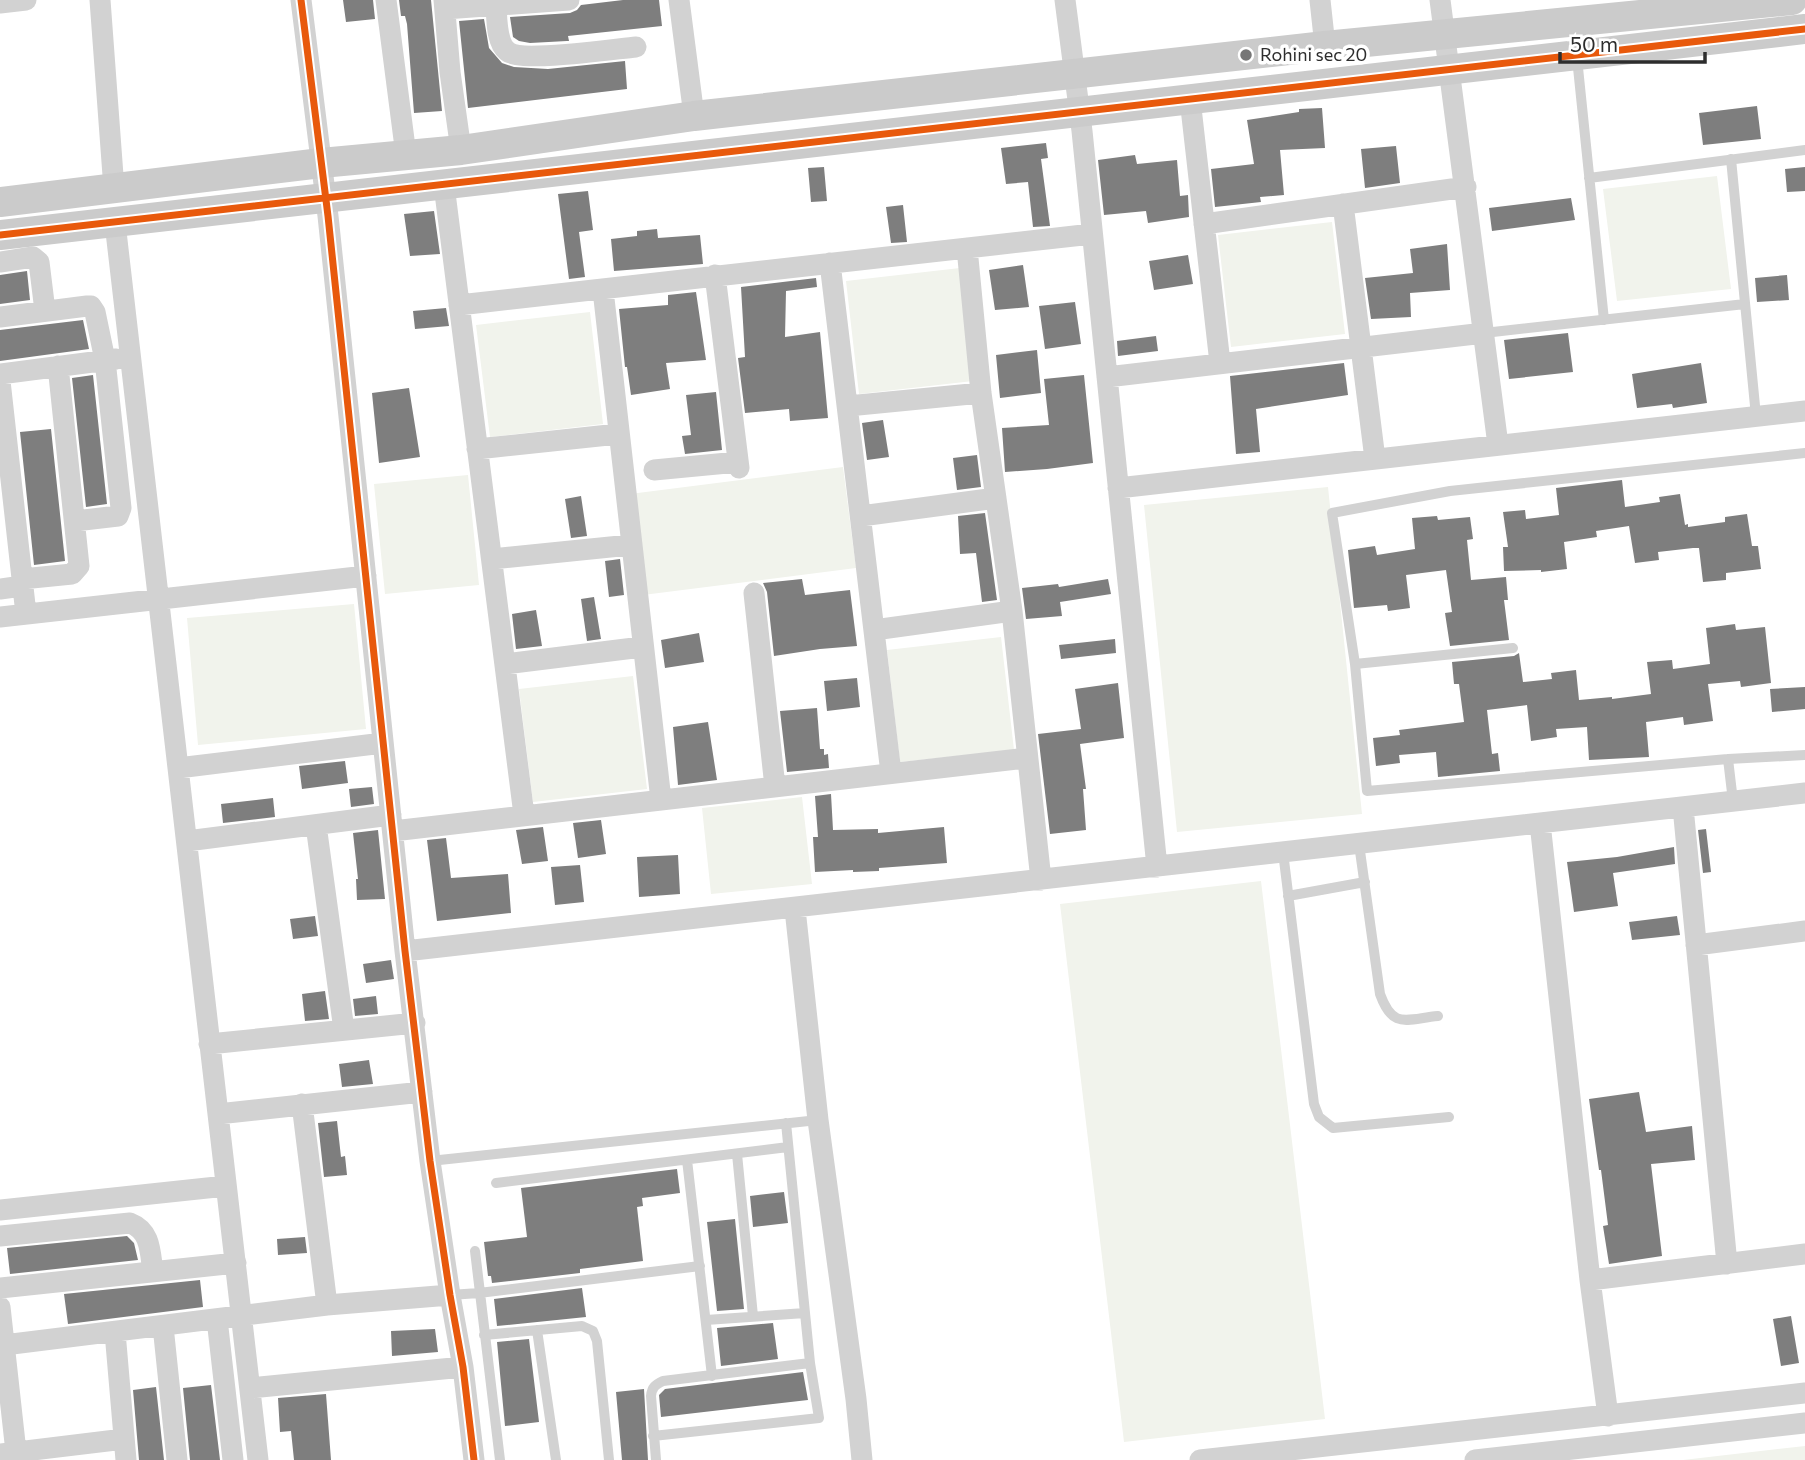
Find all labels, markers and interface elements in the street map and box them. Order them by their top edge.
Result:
scale bar [1560,21,1705,65]
text: 50 m [1570,31,1618,56]
place label: Rohini sec 20 [1260,43,1367,65]
marker: Rohini sec 20 [1238,47,1254,63]

